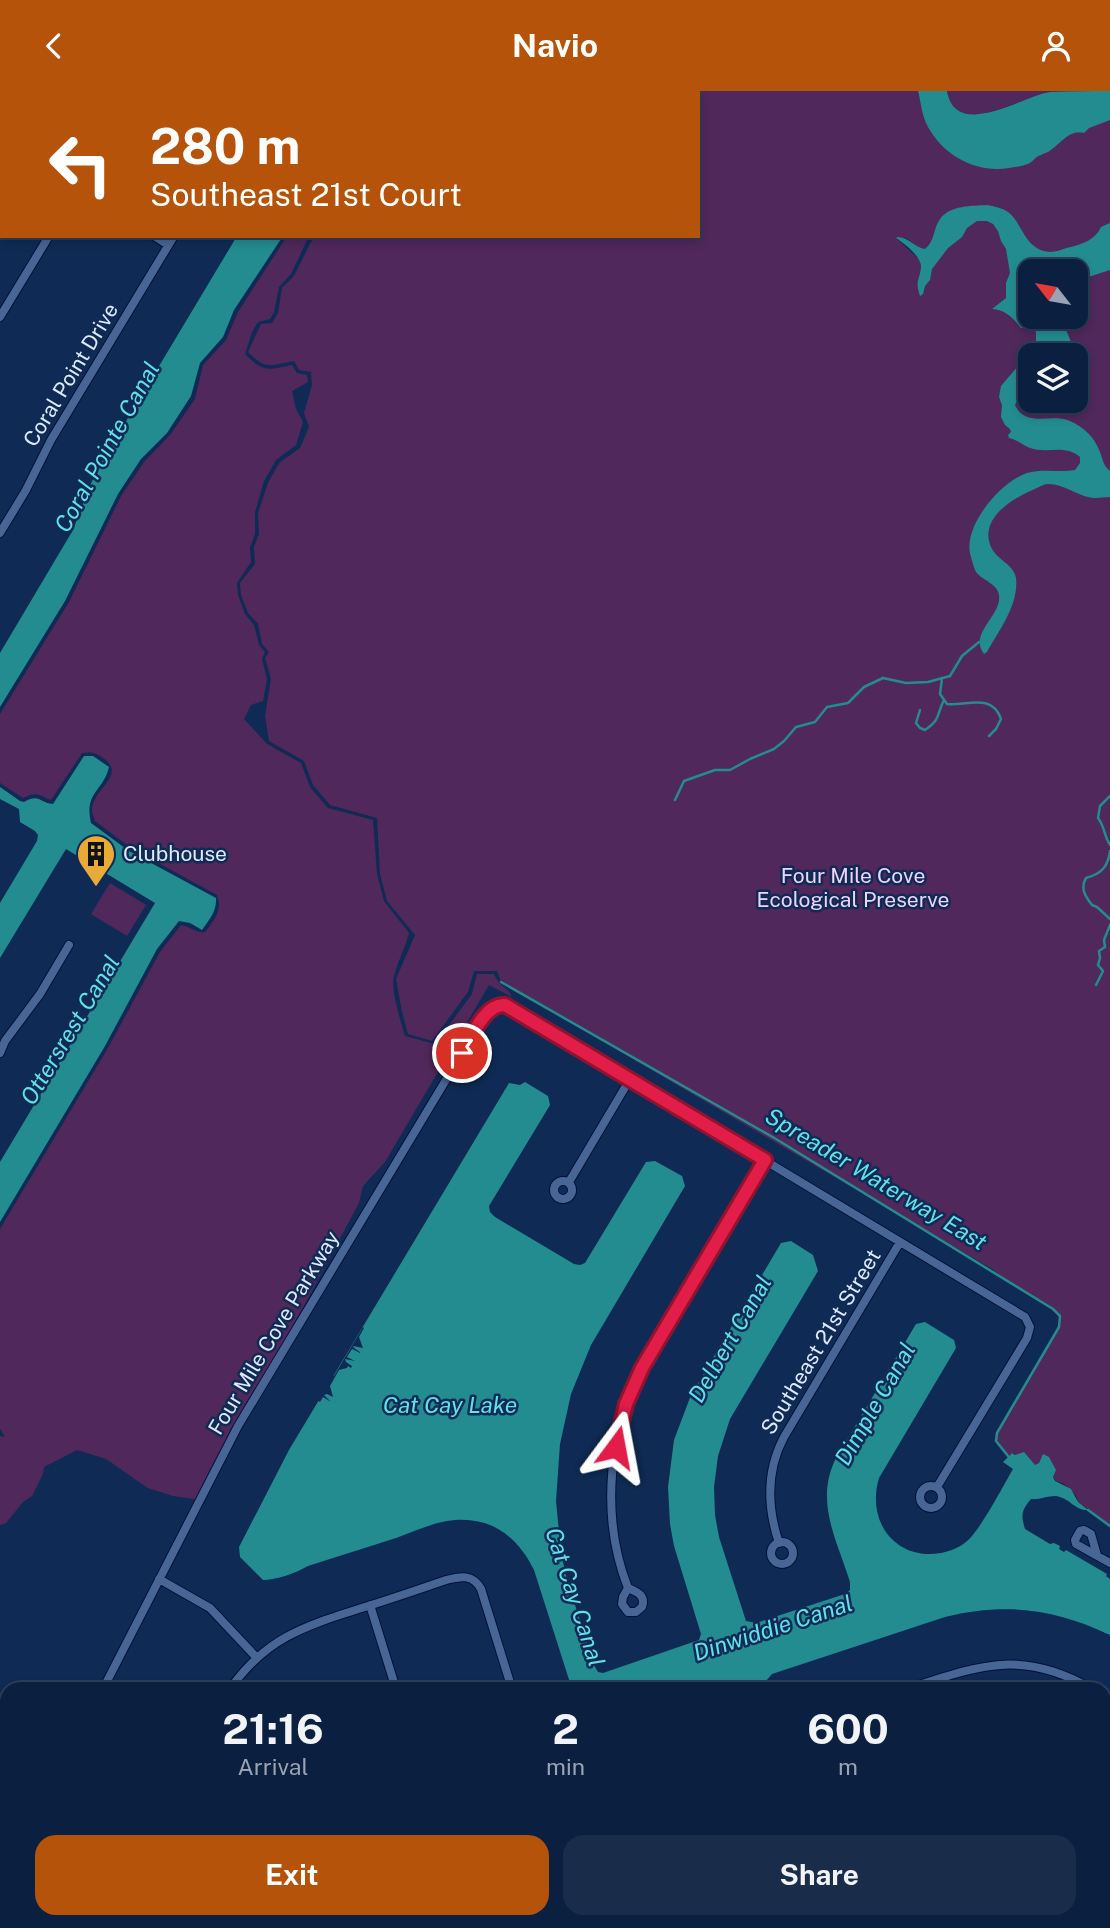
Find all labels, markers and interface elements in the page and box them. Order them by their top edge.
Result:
icon: back [35,27,73,65]
text: Navio [512,27,598,64]
icon: person [1037,27,1075,65]
text: 280 m [150,117,300,175]
icon: left [35,119,126,210]
text: Southeast 21st Court [150,176,462,213]
north arrow [1018,259,1088,329]
map controls [1018,259,1088,413]
street label: Coral Point Drive [18,299,123,451]
button: layers [1018,343,1088,413]
water label: Coral Pointe Canal [49,357,165,537]
building icon: Clubhouse [75,833,117,888]
place label: Clubhouse [123,841,227,866]
park label: Four Mile Cove Ecological Preserve [757,863,949,912]
water label: Ottersrest Canal [14,950,125,1109]
pin [432,1023,492,1083]
icon: arrive [443,1034,481,1072]
water label: Spreader Waterway East [761,1102,992,1256]
street label: Four Mile Cove Parkway [203,1226,344,1439]
street label: Southeast 21st Street [755,1245,886,1439]
water label: Delbert Canal [682,1270,777,1407]
water label: Dimple Canal [829,1338,921,1470]
water label: Cat Cay Lake [383,1391,517,1418]
position arrow [579,1410,653,1484]
water label: Cat Cay Canal [540,1524,611,1670]
water label: Dinwiddie Canal [690,1589,856,1666]
text: 21:16 [222,1704,324,1753]
text: 2 [552,1704,579,1753]
text: 600 [807,1704,889,1753]
text: Arrival [237,1753,309,1780]
text: min [546,1753,585,1780]
text: m [838,1753,858,1780]
button: Exit [35,1835,549,1915]
button: Share [563,1835,1076,1915]

